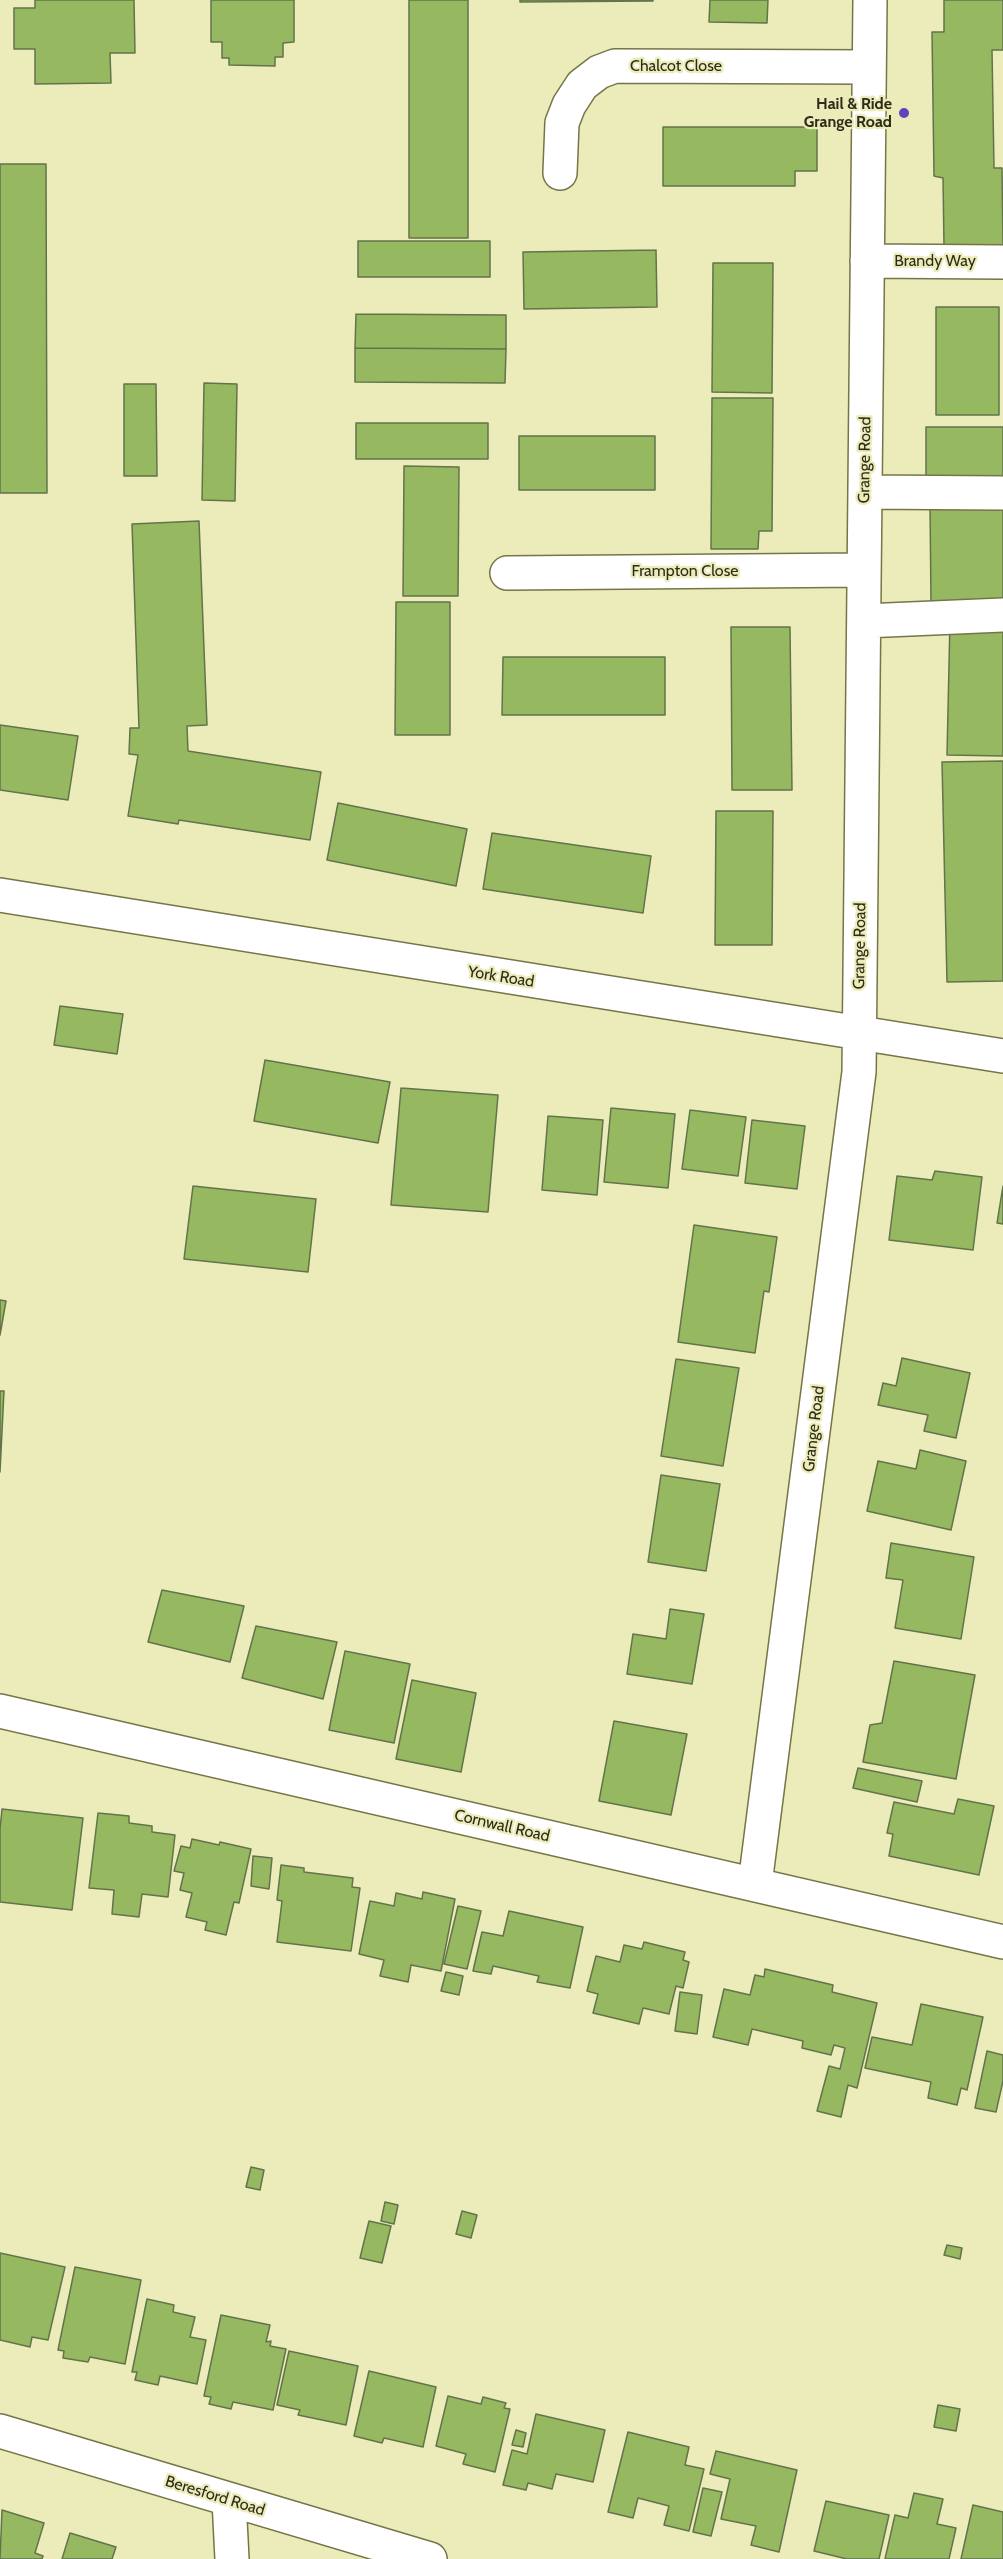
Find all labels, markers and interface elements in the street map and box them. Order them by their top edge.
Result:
street label: Chalcot Close [630,56,722,76]
place label: Hail & Ride Grange Road [804,94,892,132]
marker: Hail & Ride Grange Road [897,106,911,120]
street label: Brandy Way [894,251,976,271]
street label: Grange Road [855,416,875,504]
street label: Frampton Close [632,561,738,581]
street label: Grange Road [850,902,870,990]
street label: York Road [466,962,536,992]
street label: Grange Road [799,1385,829,1473]
street label: Cornwall Road [452,1806,552,1846]
street label: Beresford Road [163,2472,267,2520]

